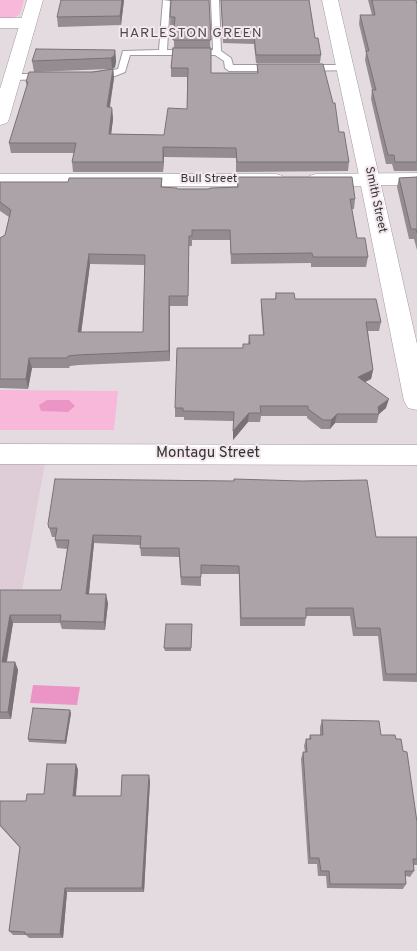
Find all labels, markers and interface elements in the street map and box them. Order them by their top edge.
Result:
district label: HARLESTON GREEN [117,26,265,42]
street label: Smith Street [361,166,389,234]
street label: Bull Street [181,173,237,187]
street label: Montagu Street [156,445,260,463]

